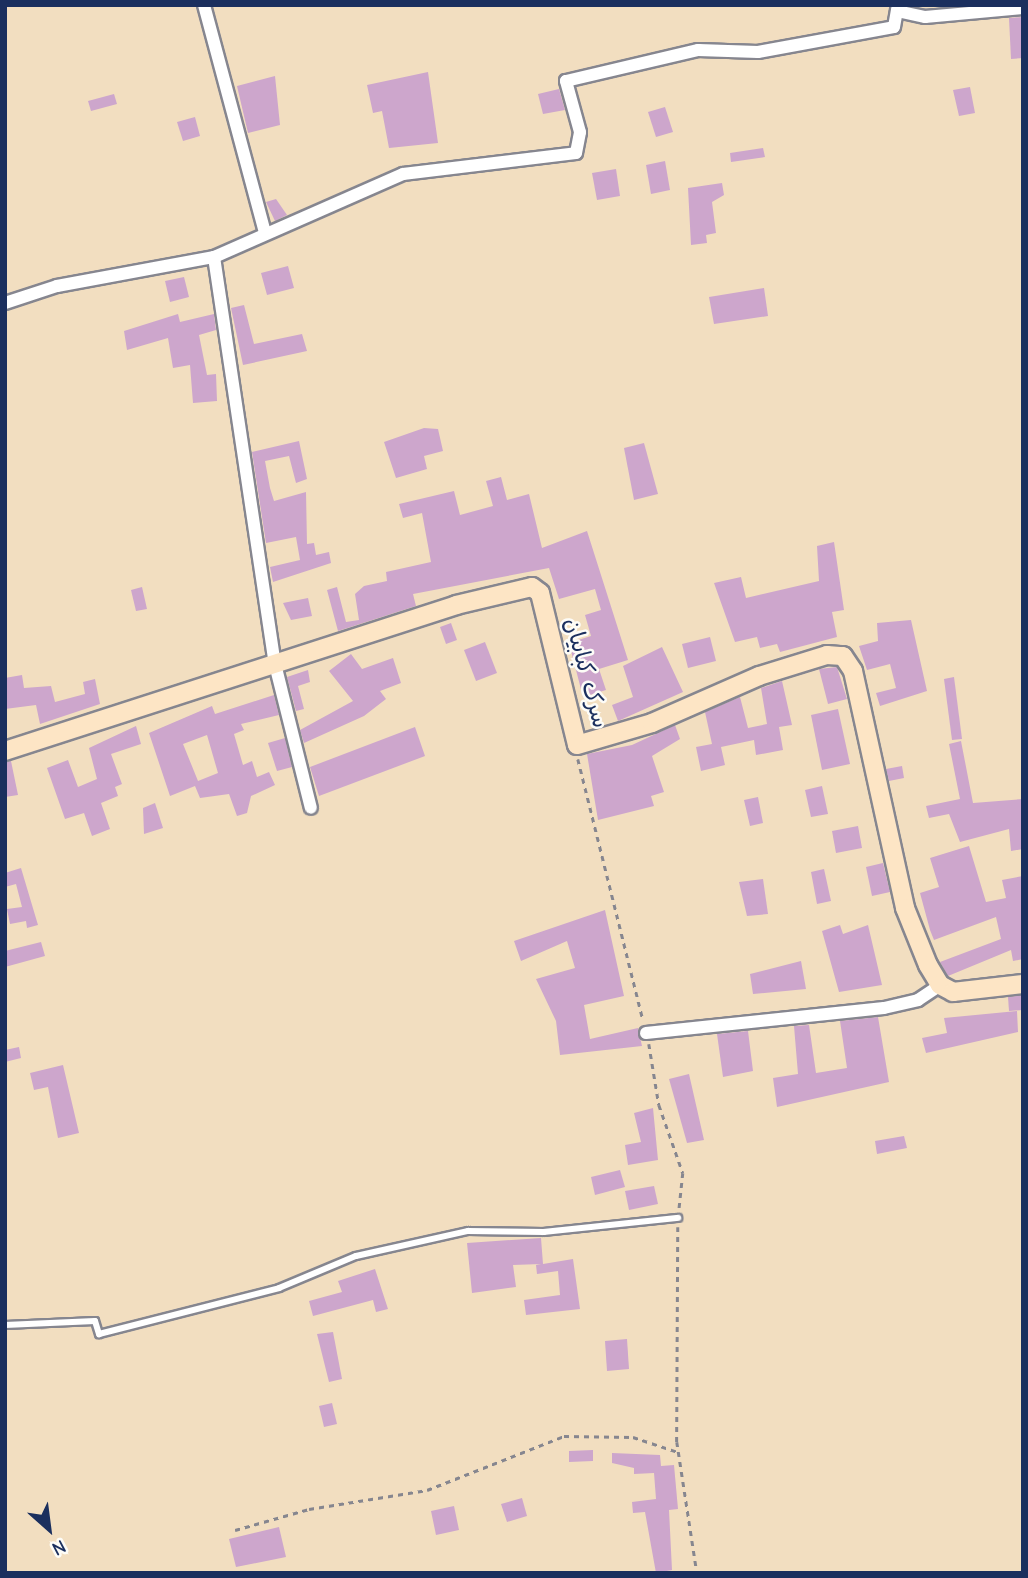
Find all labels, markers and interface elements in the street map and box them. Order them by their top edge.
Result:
street label: سرک کبابیان [558,615,614,731]
north arrow [14,1494,84,1564]
text: N [48,1535,70,1560]

